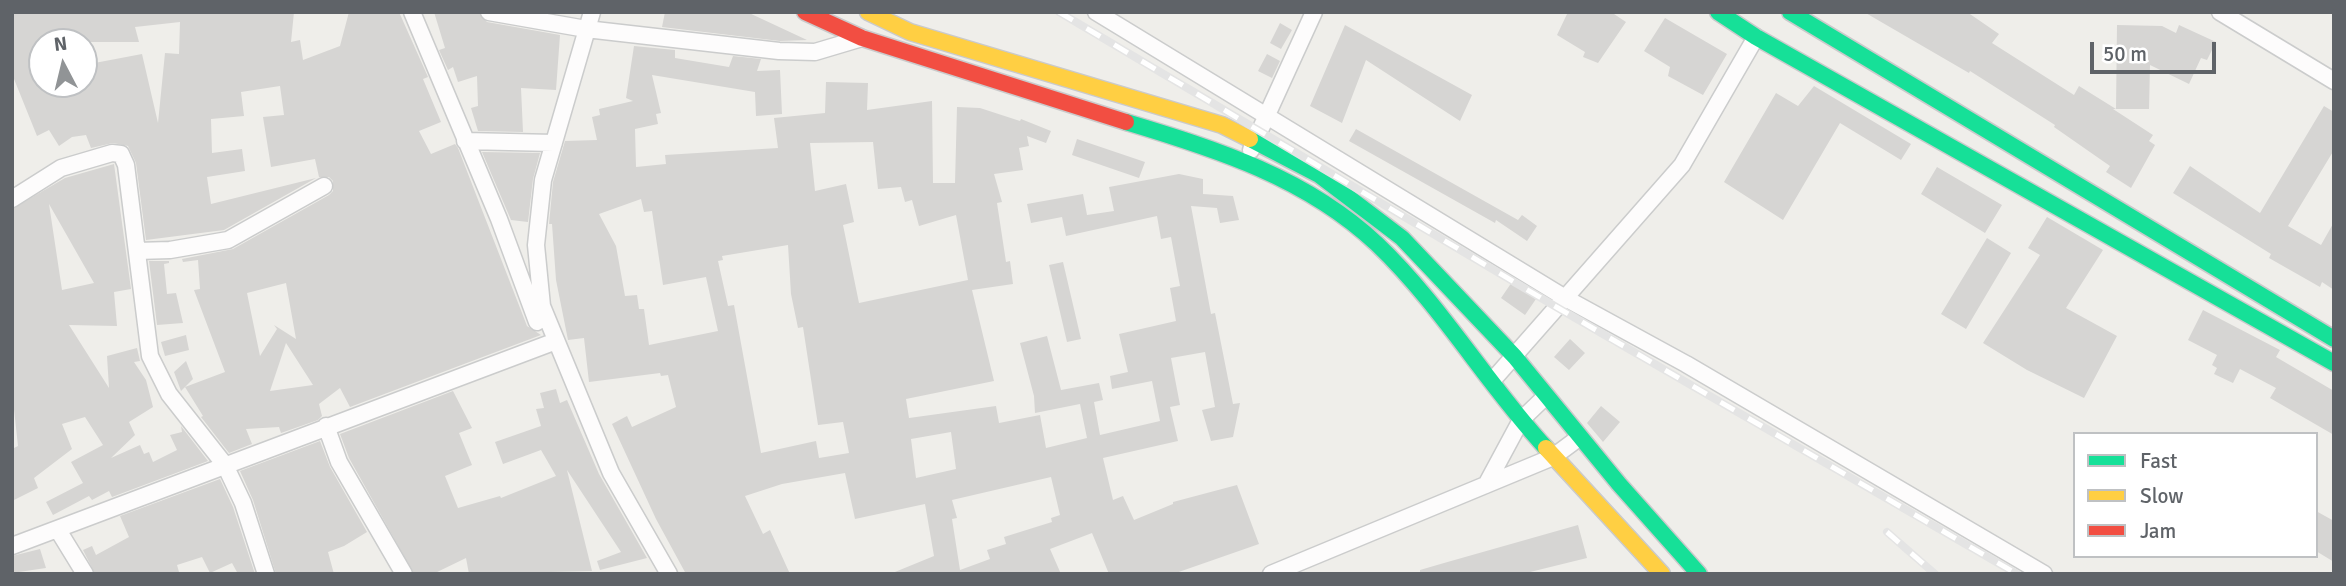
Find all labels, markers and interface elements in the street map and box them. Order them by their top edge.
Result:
north arrow [28,28,98,98]
scale bar [2094,28,2220,72]
text: N [53,31,69,57]
text: 50 m [2103,41,2147,67]
legend [2073,432,2318,558]
text: Fast [2140,448,2177,474]
text: Slow [2140,483,2184,509]
text: Jam [2140,518,2176,544]

